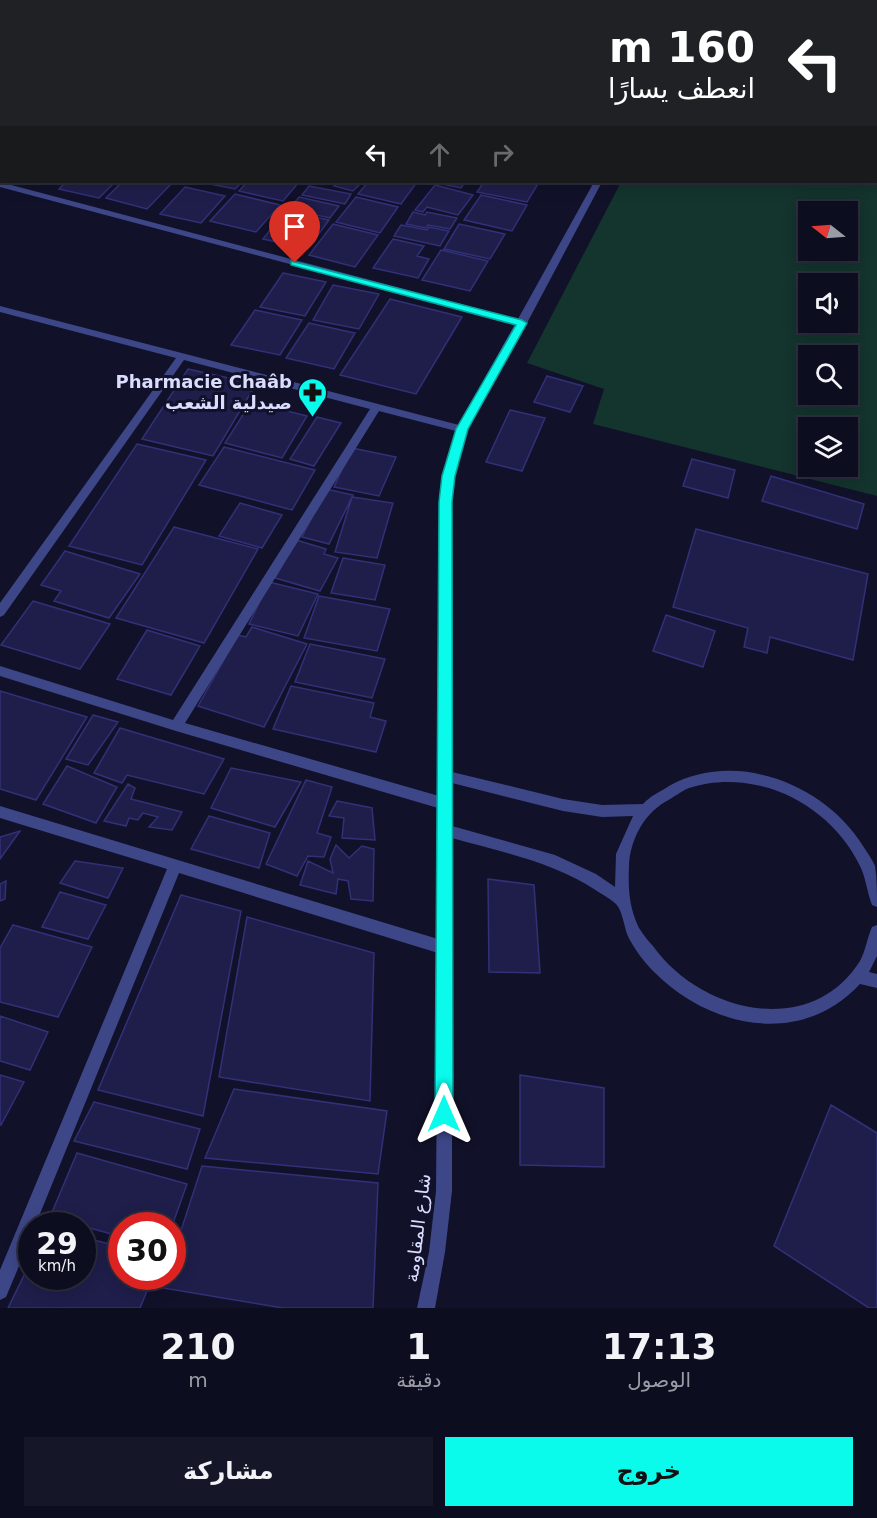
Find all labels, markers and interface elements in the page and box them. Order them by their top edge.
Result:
text: 160 m [609,23,755,72]
icon: left [776,24,854,102]
text: انعطف يسارًا [608,73,755,104]
icon: left [360,138,393,171]
icon: ahead [423,138,456,171]
icon: right [486,138,519,171]
pin [269,201,320,263]
north arrow [798,201,858,261]
map controls [798,201,858,477]
icon: arrive [278,210,311,243]
button: sound [798,273,858,333]
button: search [798,345,858,405]
place label: Pharmacie Chaâb صيدلية الشعب [116,371,292,413]
pharmacy icon: Pharmacie Chaâb صيدلية الشعب [297,376,329,418]
button: layers [798,417,858,477]
position arrow [412,1082,476,1146]
street label: شارع المقاومة [400,1172,436,1284]
speed limit sign: 30 [108,1212,186,1290]
text: 29 [36,1226,78,1261]
text: km/h [38,1257,76,1275]
text: 210 [161,1326,236,1367]
text: 1 [406,1326,431,1367]
text: 17:13 [602,1326,717,1367]
text: m [188,1368,208,1392]
text: دقيقة [396,1368,441,1392]
text: الوصول [627,1368,691,1392]
button: مشاركة [24,1437,433,1506]
button: خروج [445,1437,853,1506]

